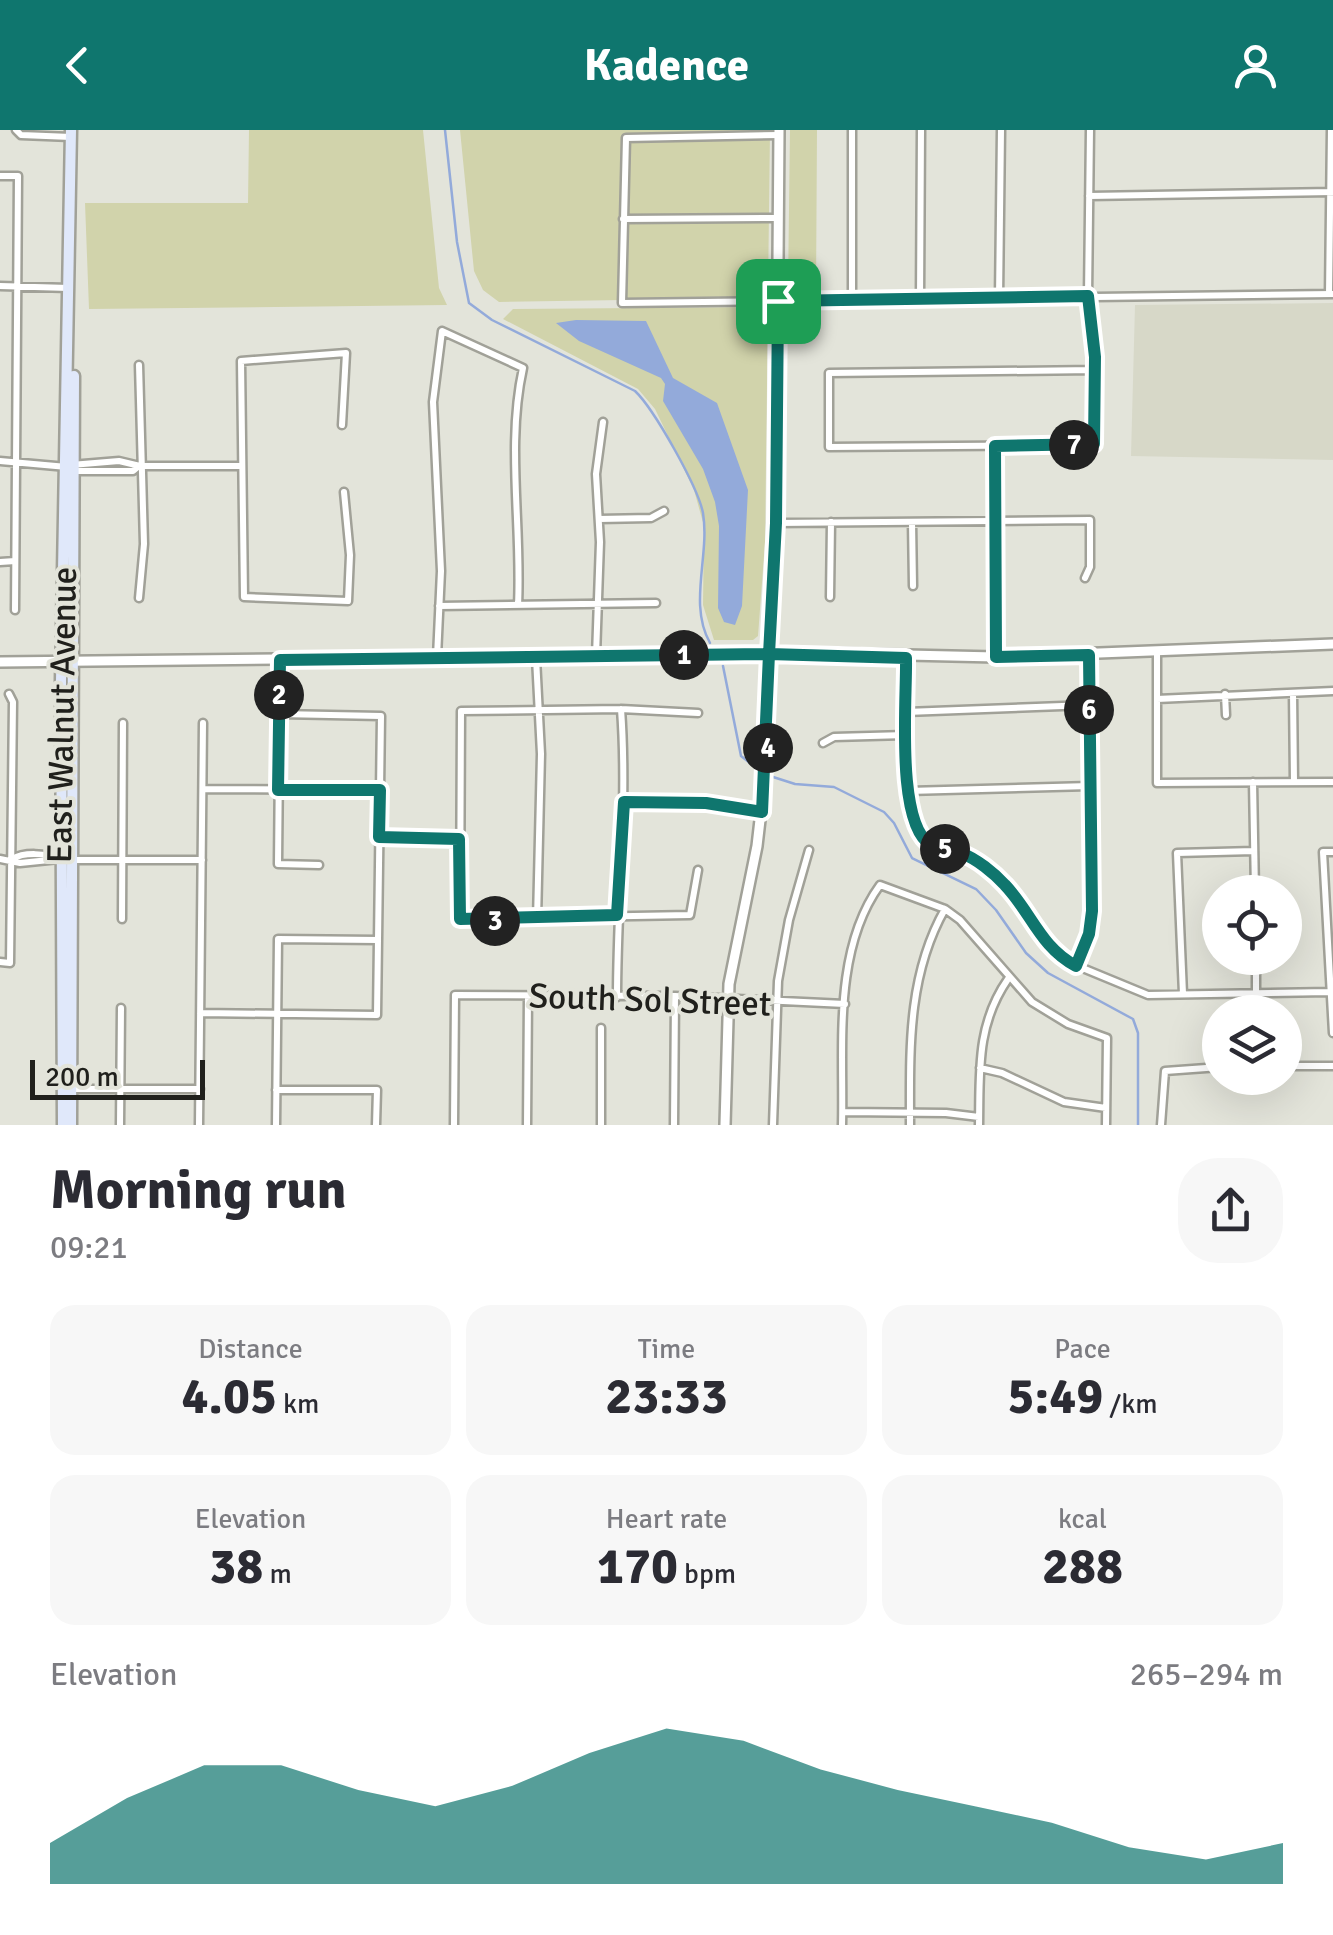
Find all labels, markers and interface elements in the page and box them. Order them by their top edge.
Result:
icon: back [50,38,105,93]
text: Kadence [584,38,749,93]
icon: person [1228,38,1283,93]
pin [736,259,821,344]
icon: arrive [751,274,806,329]
pin: 7 [1049,420,1099,470]
text: 7 [1066,428,1082,462]
street label: East Walnut Avenue [38,566,86,864]
pin: 1 [659,630,709,680]
text: 1 [676,638,692,672]
pin: 2 [254,670,304,720]
text: 2 [271,678,287,712]
pin: 6 [1064,685,1114,735]
text: 6 [1081,693,1097,727]
pin: 4 [743,723,793,773]
text: 4 [760,731,776,765]
pin: 5 [920,824,970,874]
text: 5 [937,832,953,866]
map controls [1202,875,1302,1095]
button: locate [1202,875,1302,975]
pin: 3 [470,896,520,946]
text: 3 [487,904,503,938]
street label: South Sol Street [528,974,772,1026]
button: layers [1202,995,1302,1095]
scale bar [30,1055,205,1100]
text: 200 m [45,1060,119,1094]
text: Morning run [50,1156,347,1224]
button: share [1178,1158,1283,1263]
text: 09:21 [50,1228,128,1267]
text: Distance [198,1332,303,1366]
text: Time [638,1332,695,1366]
text: Pace [1054,1332,1111,1366]
text: 4.05 [182,1366,277,1428]
text: 23:33 [605,1366,728,1428]
text: 5:49 [1007,1366,1103,1428]
text: km [277,1387,319,1421]
text: /km [1103,1387,1158,1421]
text: Elevation [195,1502,306,1536]
text: Heart rate [606,1502,727,1536]
text: kcal [1058,1502,1107,1536]
text: 38 [209,1536,263,1598]
text: 170 [597,1536,678,1598]
text: 288 [1042,1536,1123,1598]
text: m [263,1557,292,1591]
text: bpm [678,1557,736,1591]
text: Elevation [50,1655,177,1694]
text: 265–294 m [1130,1655,1283,1694]

